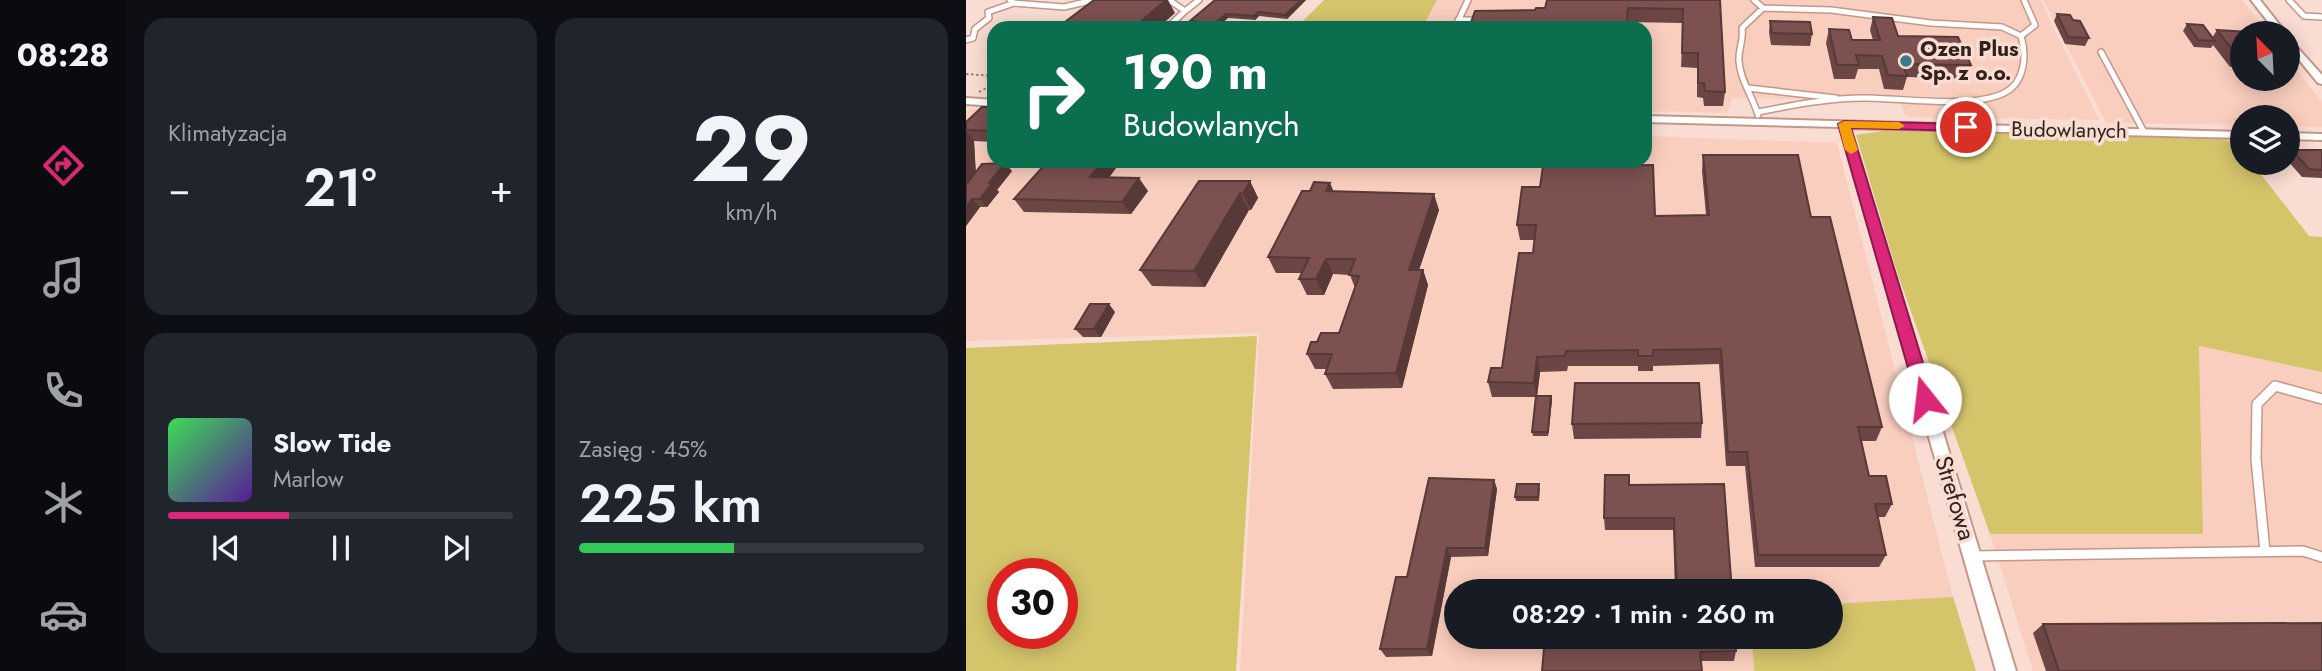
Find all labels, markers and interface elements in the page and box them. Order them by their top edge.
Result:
north arrow [2230,21,2300,91]
map controls [2230,21,2300,175]
text: 08:28 [17,32,109,78]
place label: Ozen Plus Sp. z o.o. [1920,34,2019,88]
text: 190 m [1123,37,1268,107]
icon: right [1008,49,1099,140]
marker: Ozen Plus Sp. z o.o. [1898,53,1914,69]
text: 29 [691,84,812,215]
pin [1936,97,1996,157]
text: Budowlanych [1123,102,1300,148]
button: layers [2230,105,2300,175]
icon: arrive [1947,108,1985,146]
street label: Budowlanych [2011,114,2127,146]
text: Klimatyzacja [168,116,287,150]
icon: directions [39,141,88,190]
text: 21° [303,150,377,226]
text: − [168,161,190,216]
text: + [490,161,513,216]
text: km/h [726,195,777,229]
icon: music [39,253,88,302]
position arrow [1888,362,1962,436]
icon: phone [39,366,88,415]
text: Slow Tide [273,424,392,462]
text: Zasięg · 45% [579,432,707,466]
street label: Strefowa [1926,451,1985,544]
text: Marlow [273,462,344,496]
text: 225 km [579,466,762,542]
icon: climate [39,478,88,527]
icon: previous [207,529,245,567]
icon: pause [322,529,360,567]
icon: next [437,529,475,567]
speed limit sign: 30 [987,558,1078,649]
icon: car [39,590,88,639]
text: 08:29 · 1 min · 260 m [1512,595,1775,633]

